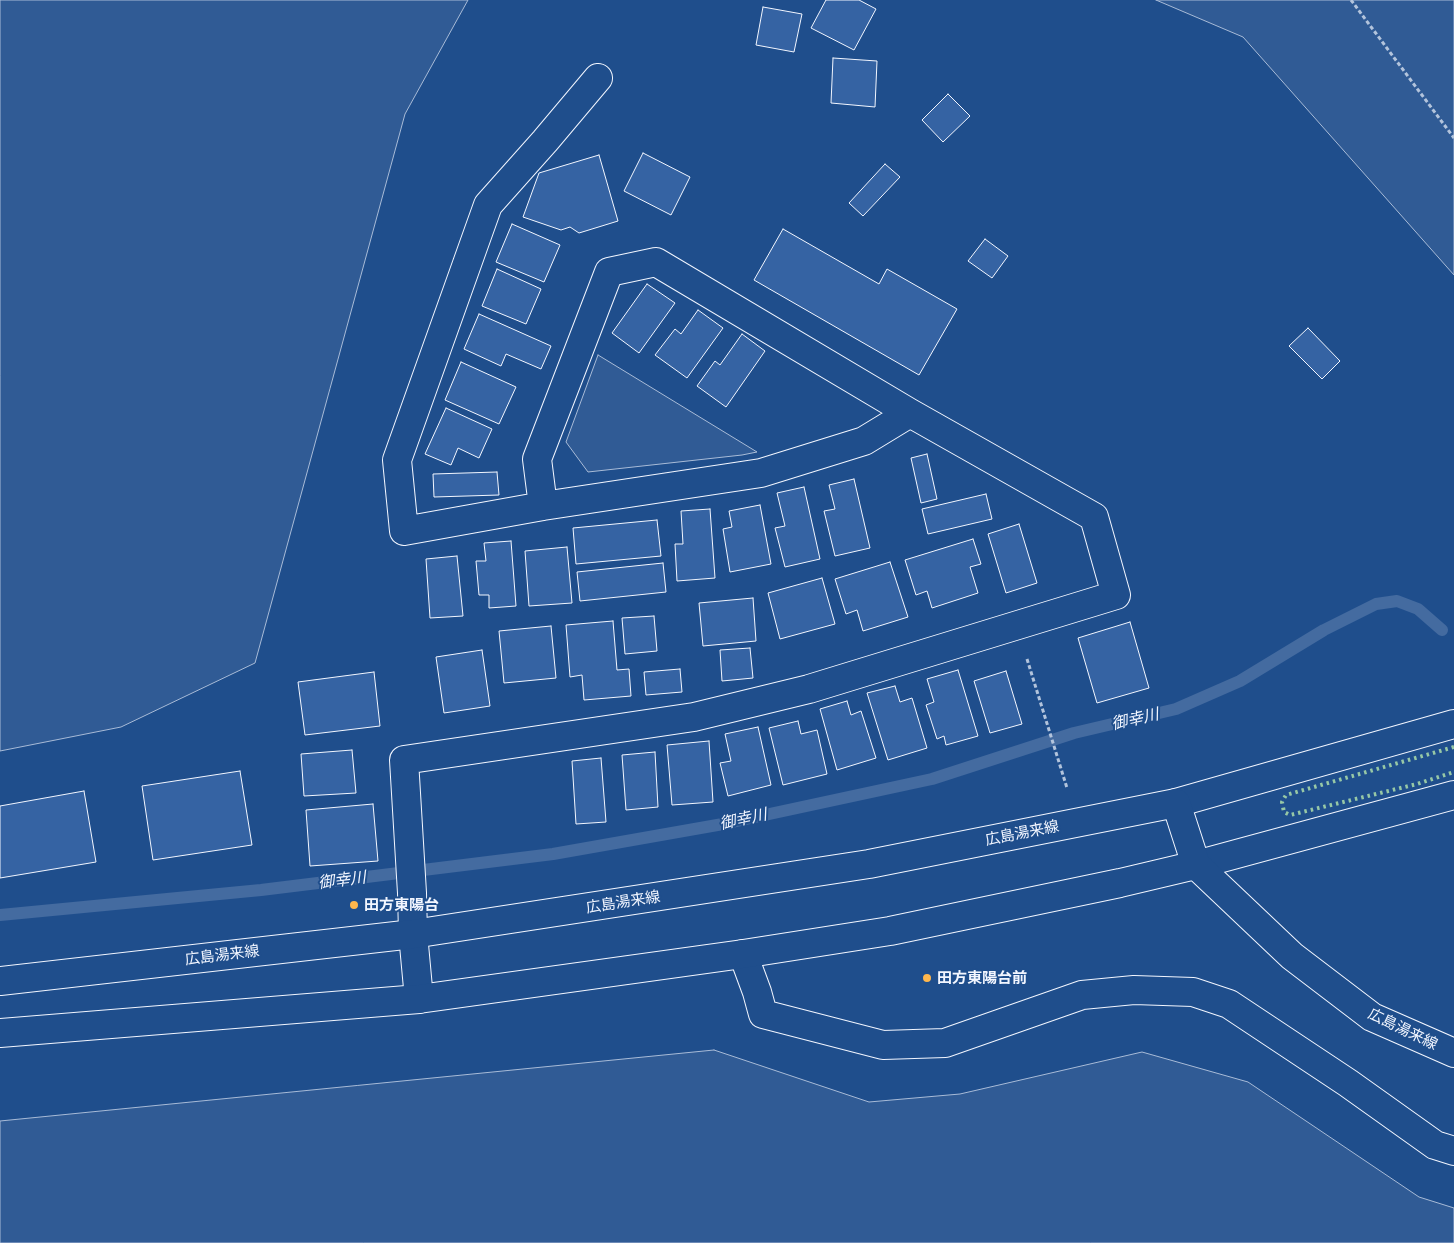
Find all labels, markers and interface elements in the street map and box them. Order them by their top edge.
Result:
water label: 御幸川 [1109,704,1161,734]
water label: 御幸川 [718,805,768,833]
street label: 広島湯来線 [983,817,1061,849]
water label: 御幸川 [317,868,367,892]
street label: 広島湯来線 [585,887,661,917]
place label: 田方東陽台 [364,896,439,914]
marker: 田方東陽台 [348,899,360,911]
street label: 広島湯来線 [184,941,260,969]
place label: 田方東陽台前 [937,969,1027,987]
marker: 田方東陽台前 [921,972,933,984]
street label: 広島湯来線 [1365,1004,1441,1054]

